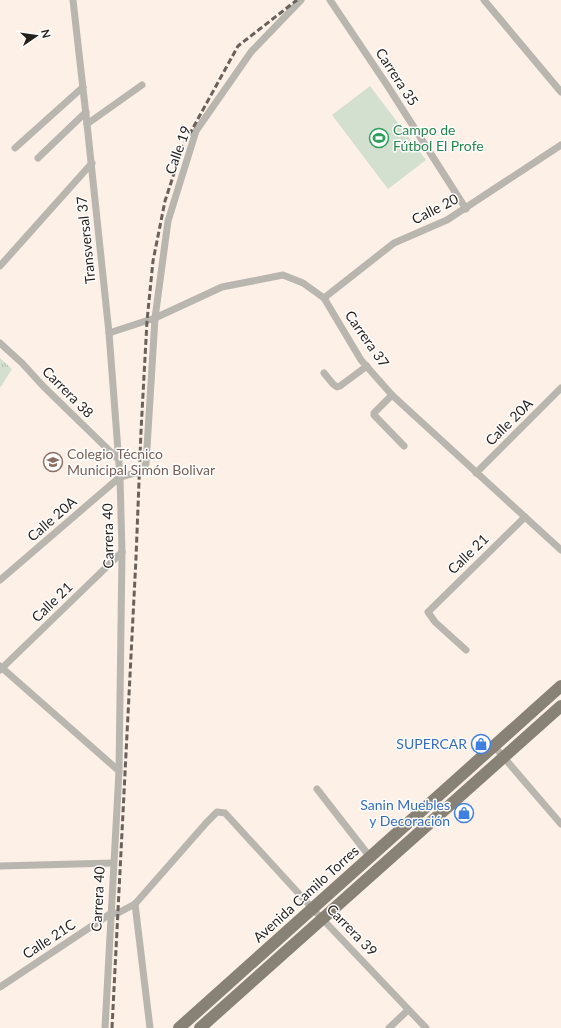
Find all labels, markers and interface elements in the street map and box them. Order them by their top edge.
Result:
north arrow [16,16,56,56]
text: N [39,28,54,39]
street label: Carrera 35 [372,45,422,109]
place label: Campo de Fútbol El Profe [393,121,484,154]
street label: Calle 19 [161,123,194,176]
sports icon: Campo de Fútbol El Profe [368,127,390,149]
street label: Calle 20 [409,190,461,228]
street label: Transversal 37 [72,195,99,285]
street label: Carrera 37 [342,307,393,370]
street label: Carrera 38 [39,363,97,421]
street label: Calle 20A [482,394,536,449]
place label: Colegio Técnico Municipal Simón Bolivar [67,445,215,478]
school or university icon: Colegio Técnico Municipal Simón Bolivar [42,451,64,473]
street label: Calle 20A [24,492,80,545]
street label: Carrera 40 [98,503,117,569]
street label: Calle 21 [444,530,492,577]
street label: Calle 21 [28,578,76,625]
shop icon: SUPERCAR [470,733,492,755]
place label: SUPERCAR [396,735,467,752]
place label: Sanin Muebles y Decoración [360,796,450,829]
shop icon: Sanin Muebles y Decoración [453,802,475,824]
street label: Avenida Camilo Torres [249,842,362,946]
street label: Carrera 40 [87,866,108,932]
street label: Carrera 39 [324,900,381,959]
street label: Calle 21C [19,915,79,962]

